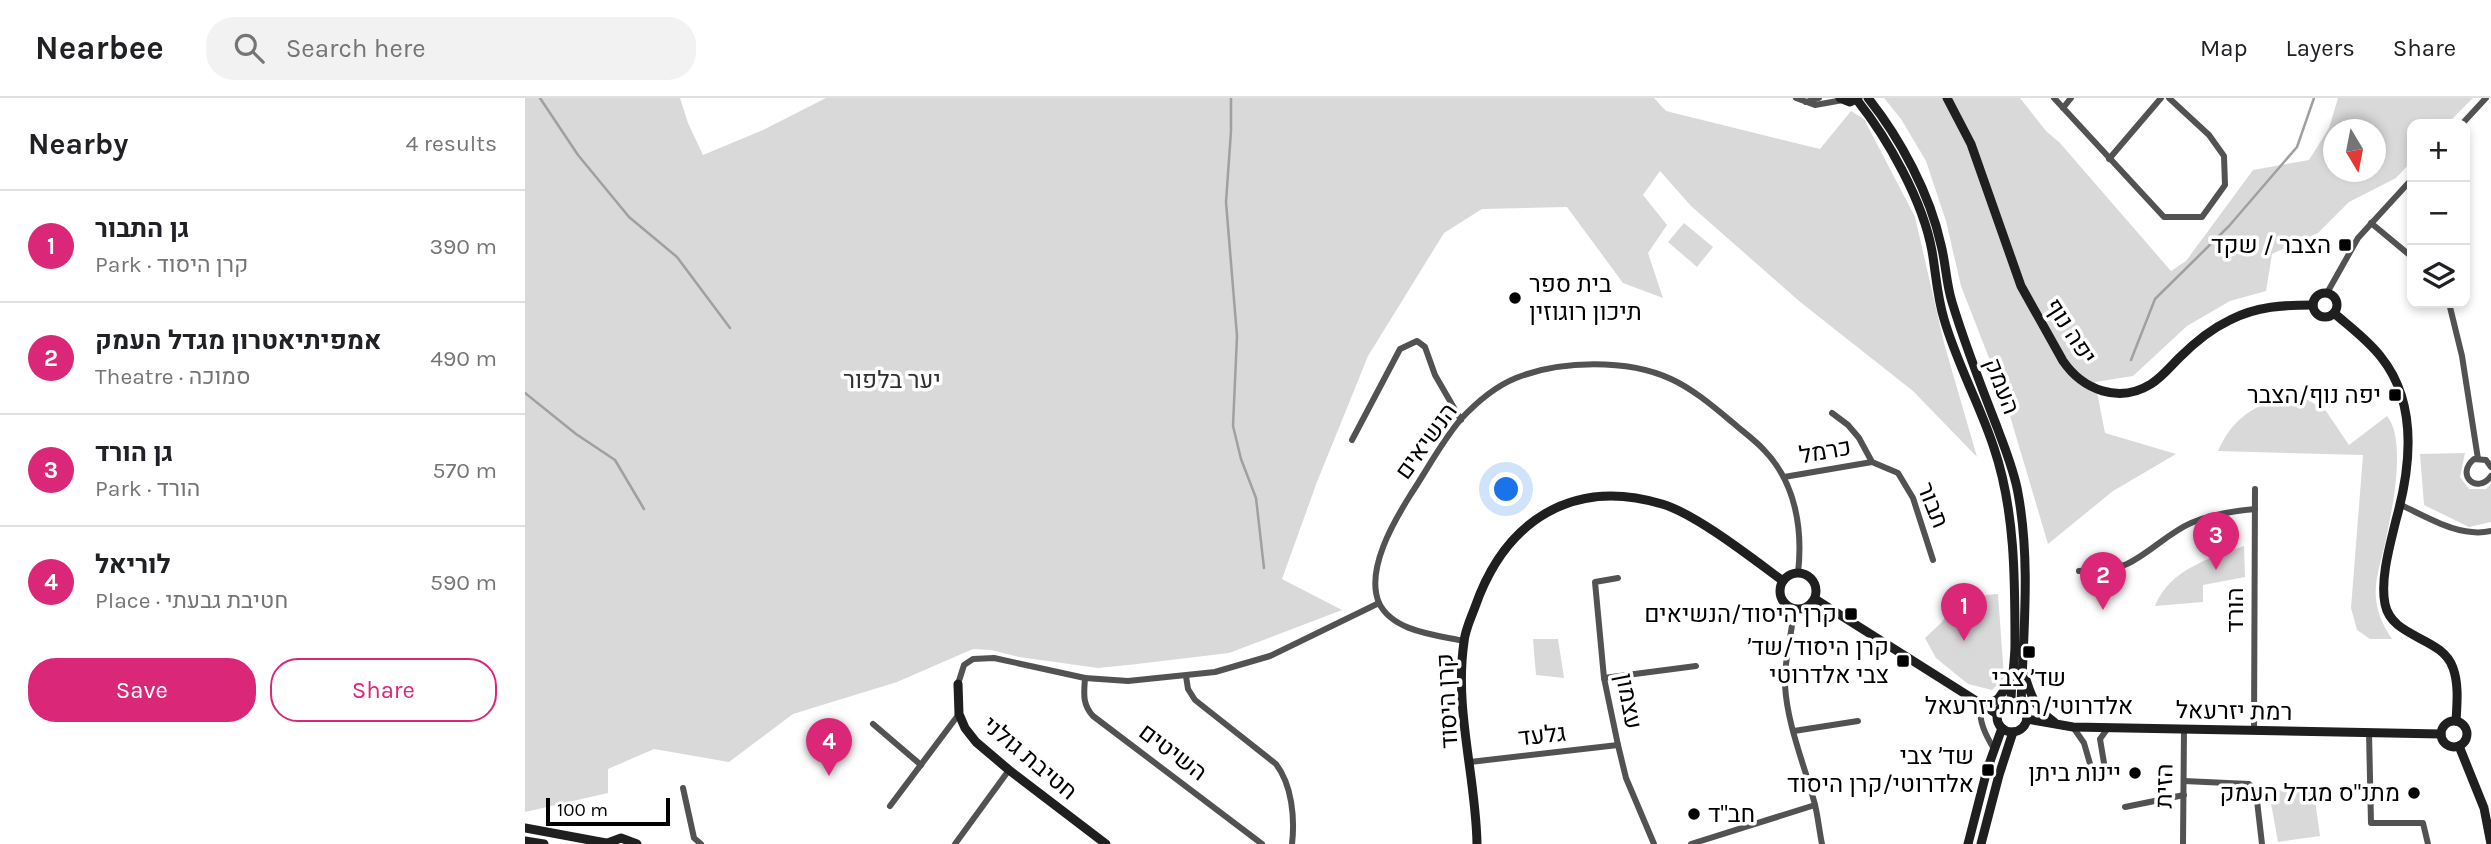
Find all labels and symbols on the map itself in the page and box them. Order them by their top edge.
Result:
north arrow [2323,119,2386,182]
place label: הצבר / שקד [2211,231,2331,259]
marker: הצבר / שקד [2337,237,2353,253]
place label: בית ספר תיכון רוגוזין [1529,270,1642,326]
marker: בית ספר תיכון רוגוזין [1507,290,1523,306]
street label: יפה נוף [2040,293,2102,369]
street label: העמק [1979,354,2025,418]
park label: יער בלפור [843,366,941,394]
place label: יפה נוף/הצבר [2247,381,2381,409]
marker: יפה נוף/הצבר [2387,387,2403,403]
street label: הנשיאים [1389,398,1463,484]
street label: כרמל [1797,433,1853,469]
your location [1489,472,1523,506]
street label: תבור [1911,478,1955,532]
pin: 3 [2193,512,2239,570]
pin: 2 [2080,552,2126,610]
pin: 1 [1941,583,1987,641]
street label: הורד [2221,587,2249,633]
place label: קרן היסוד/הנשיאים [1644,600,1837,628]
marker: קרן היסוד/הנשיאים [1843,606,1859,622]
place label: קרן היסוד/שד׳ צבי אלדרוטי [1748,633,1889,689]
marker: שד׳ צבי אלדרוטי/רמת יזרעאל [2021,644,2037,660]
street label: קרן היסוד [1431,653,1463,749]
marker: קרן היסוד/שד׳ צבי אלדרוטי [1895,653,1911,669]
place label: שד׳ צבי אלדרוטי/רמת יזרעאל [1925,664,2133,720]
street label: עצמון [1610,671,1648,731]
street label: רמת יזרעאל [2175,696,2293,726]
street label: חטיבת גולני [977,710,1083,806]
street label: השיטים [1134,717,1212,787]
pin: 4 [806,718,852,776]
street label: גלעד [1517,719,1567,751]
place label: שד׳ צבי אלדרוטי/קרן היסוד [1787,742,1974,798]
place label: יינות ביתן [2028,759,2121,787]
marker: שד׳ צבי אלדרוטי/קרן היסוד [1980,762,1996,778]
street label: הזית [2150,763,2178,809]
marker: יינות ביתן [2127,765,2143,781]
place label: מתנ"ס מגדל העמק [2220,779,2400,807]
marker: מתנ"ס מגדל העמק [2406,785,2422,801]
scale bar [546,795,670,827]
place label: חב"ד [1708,800,1755,828]
marker: חב"ד [1686,806,1702,822]

